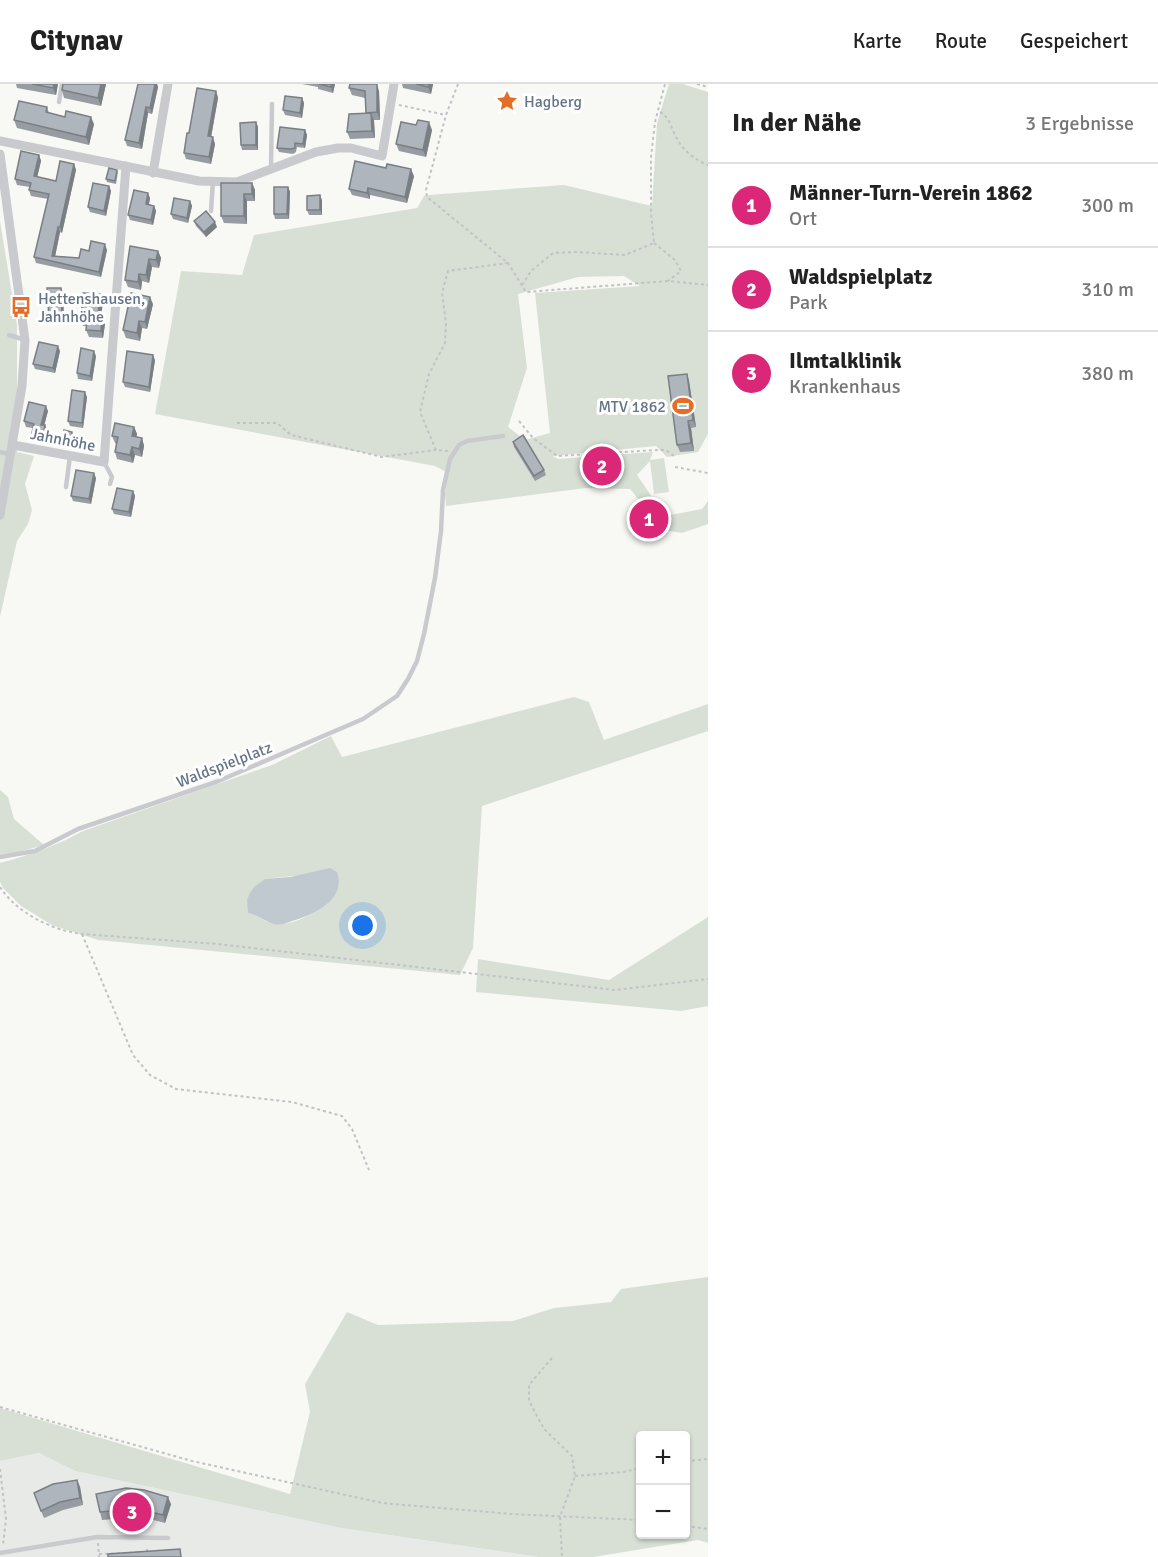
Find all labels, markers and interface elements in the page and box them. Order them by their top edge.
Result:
text: Citynav [30,24,123,58]
text: Karte [853,28,902,54]
text: Route [935,28,987,54]
text: Gespeichert [1020,28,1128,54]
place icon: Hagberg [495,89,519,113]
place label: Hagberg [524,92,582,112]
text: In der Nähe [732,107,862,139]
text: 3 Ergebnisse [1025,111,1134,136]
text: Männer-Turn-Verein 1862 [789,179,1033,206]
text: 1 [746,193,757,218]
text: 300 m [1081,193,1134,218]
text: Ort [789,206,817,231]
text: Waldspielplatz [789,263,932,290]
text: 2 [746,277,757,302]
text: 310 m [1081,277,1134,302]
place label: Hettenshausen, Jahnhöhe [38,289,145,327]
text: Park [789,290,827,315]
bus stop icon: Hettenshausen, Jahnhöhe [9,295,33,319]
text: Ilmtalklinik [789,347,902,374]
text: 3 [746,361,757,386]
text: 380 m [1081,361,1134,386]
text: Krankenhaus [789,374,900,399]
sports icon: MTV 1862 [671,394,695,418]
place label: MTV 1862 [598,397,666,417]
street label: Jahnhöhe [28,424,97,456]
pin: 2 [582,444,622,488]
pin: 1 [630,496,668,542]
street label: Waldspielplatz [174,738,275,792]
your location [348,911,377,940]
map controls [636,1431,690,1539]
button: + [636,1431,690,1485]
button: − [636,1485,690,1539]
pin: 3 [112,1490,152,1534]

